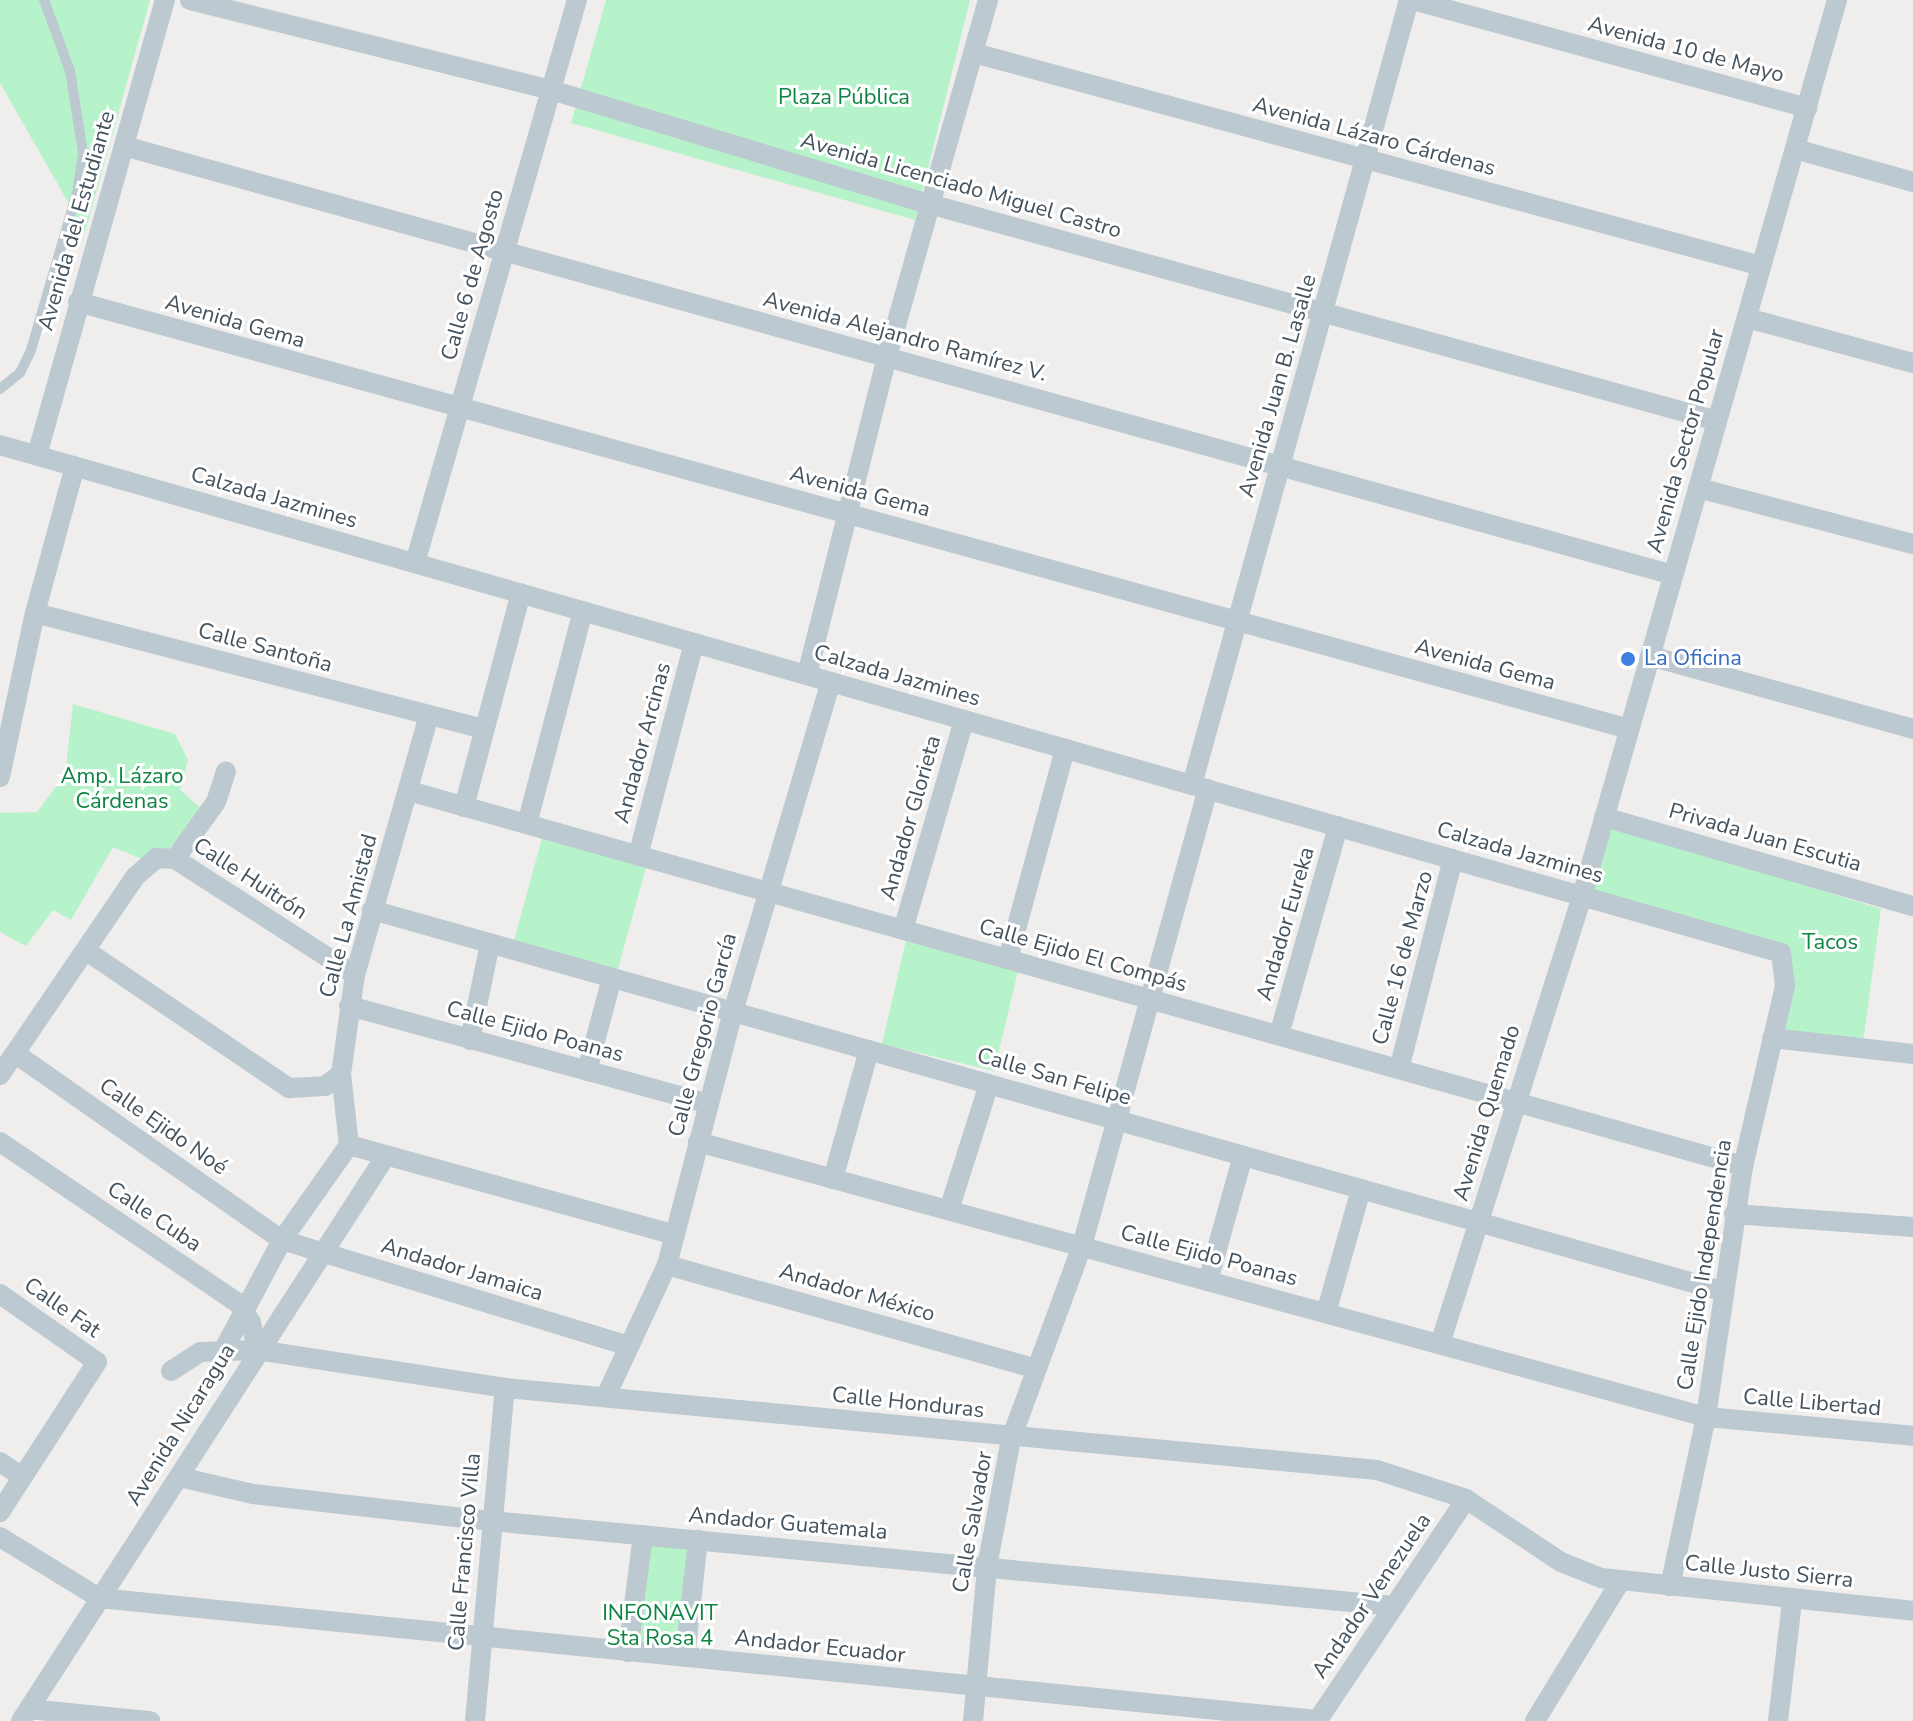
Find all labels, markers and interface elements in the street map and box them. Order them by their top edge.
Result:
street label: Avenida 10 de Mayo [1585,11,1787,89]
park label: Plaza Pública [778,85,910,111]
street label: Avenida Lázaro Cárdenas [1250,92,1498,182]
street label: Avenida del Estudiante [33,108,121,334]
street label: Avenida Licenciado Miguel Castro [798,128,1124,244]
street label: Calle 6 de Agosto [436,186,510,364]
street label: Avenida Juan B. Lasalle [1233,271,1323,501]
street label: Avenida Alejandro Ramírez V. [760,286,1050,388]
street label: Avenida Gema [162,289,308,355]
street label: Avenida Sector Popular [1641,326,1731,556]
street label: Avenida Gema [787,461,933,523]
street label: Calzada Jazmines [188,462,360,534]
street label: Calle Santoña [195,617,335,679]
street label: Avenida Gema [1412,634,1558,696]
street label: Calzada Jazmines [811,640,983,712]
place label: La Oficina [1644,646,1742,672]
marker: La Oficina [1619,650,1637,668]
street label: Andador Arcinas [609,660,677,826]
street label: Andador Glorieta [875,733,947,903]
park label: Amp. Lázaro Cárdenas [60,763,184,814]
street label: Privada Juan Escutia [1666,798,1864,878]
street label: Calzada Jazmines [1434,817,1606,889]
street label: Calle La Amistad [314,831,384,1001]
street label: Calle Huitrón [188,832,312,926]
street label: Andador Eureka [1251,844,1321,1004]
street label: Calle 16 de Marzo [1367,868,1439,1048]
street label: Calle Ejido El Compás [976,914,1190,998]
street label: Calle Gregorio García [663,930,743,1140]
park label: Tacos [1802,930,1858,956]
street label: Calle Ejido Poanas [444,996,626,1068]
street label: Avenida Quemado [1448,1022,1526,1204]
street label: Calle San Felipe [974,1042,1134,1112]
street label: Calle Ejido Noé [94,1073,232,1181]
street label: Calle Ejido Independencia [1672,1138,1738,1392]
street label: Calle Cuba [102,1176,206,1258]
street label: Calle Ejido Poanas [1118,1220,1300,1292]
street label: Andador Jamaica [378,1233,546,1307]
street label: Andador México [776,1258,938,1328]
street label: Calle Fat [19,1272,105,1344]
street label: Avenida Nicaragua [121,1339,241,1511]
street label: Calle Honduras [831,1382,985,1424]
street label: Calle Libertad [1742,1384,1882,1422]
street label: Calle Salvador [948,1449,998,1595]
street label: Calle Francisco Villa [443,1452,487,1652]
street label: Andador Guatemala [687,1502,889,1546]
street label: Andador Venezuela [1307,1508,1437,1684]
street label: Calle Justo Sierra [1683,1550,1855,1594]
park label: INFONAVIT Sta Rosa 4 [602,1600,718,1652]
street label: Andador Ecuador [733,1625,907,1669]

